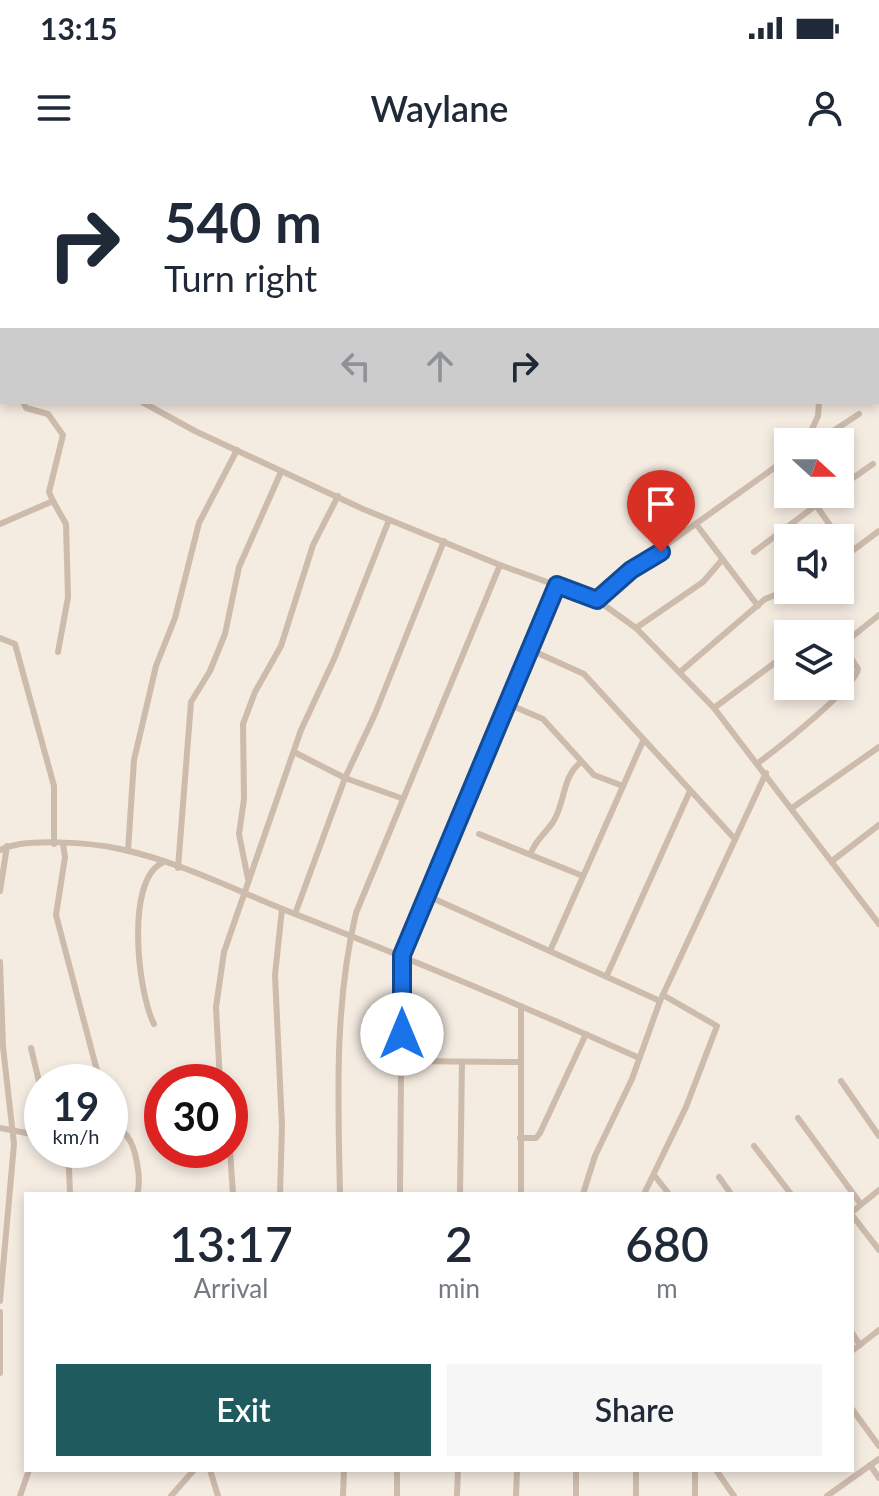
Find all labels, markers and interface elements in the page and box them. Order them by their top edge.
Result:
text: 13:15 [40,10,117,46]
icon: menu [32,86,76,130]
text: Waylane [371,86,508,130]
icon: person [803,86,847,130]
text: 540 m [164,188,322,255]
icon: right [32,192,136,296]
text: Turn right [164,256,317,300]
icon: left [334,344,378,388]
icon: ahead [418,344,462,388]
icon: right [502,344,546,388]
north arrow [774,428,854,508]
map controls [774,428,854,700]
pin [627,470,695,552]
icon: arrive [639,482,683,526]
button: sound [774,524,854,604]
button: layers [774,620,854,700]
position arrow [360,992,444,1076]
speed limit sign: 30 [144,1064,248,1168]
text: 19 [53,1082,99,1130]
text: km/h [53,1124,99,1148]
text: 13:17 [169,1215,293,1272]
text: 2 [445,1215,473,1272]
text: 680 [625,1215,709,1272]
text: Arrival [194,1272,268,1304]
text: min [438,1272,480,1304]
text: m [656,1272,678,1304]
button: Exit [56,1364,431,1456]
button: Share [447,1364,822,1456]

